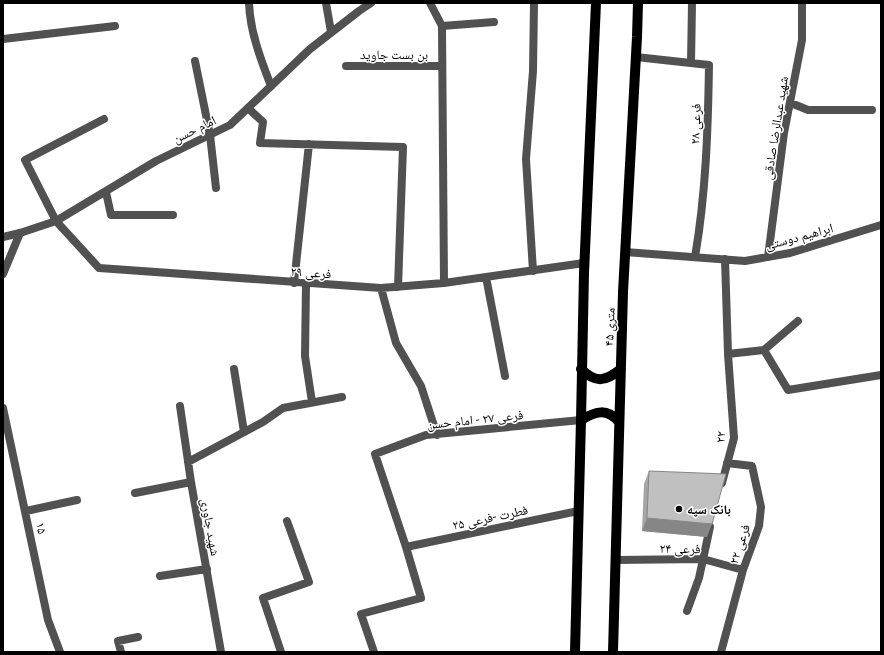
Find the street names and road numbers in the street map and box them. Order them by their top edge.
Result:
street label: بن بست جاوید [360,47,428,63]
street label: شهید عبدالرضا صادقی [760,75,792,181]
street label: فرعی ۲۸ [687,103,705,145]
street label: امام حسن [170,113,219,147]
street label: ابراهیم دوستی [763,220,835,254]
street label: فرعی ۲۹ [290,264,332,282]
street label: ۴۵ متری [601,307,619,347]
street label: فرعی ۲۷ - امام حسن [426,407,524,433]
street label: ۲۲ [713,430,727,443]
street label: شهید جاوری [197,497,223,557]
street label: فطرت -فرعی ۲۵ [451,502,529,534]
street label: ۱۵ [34,521,50,535]
street label: فرعی ۲۲ [726,522,754,566]
street label: فرعی ۲۴ [659,541,701,557]

